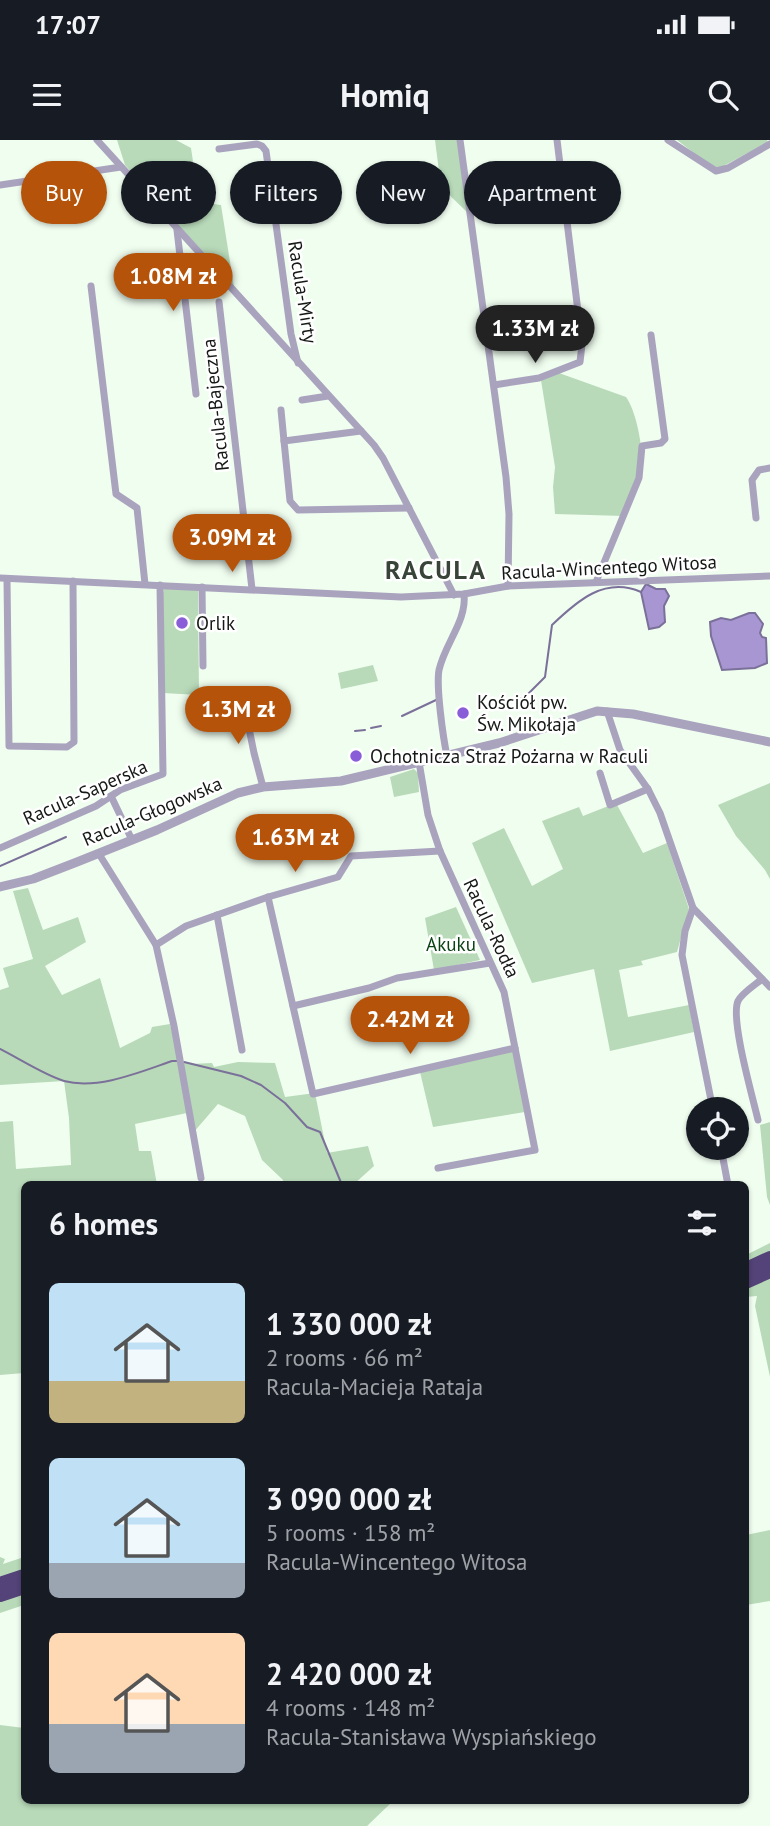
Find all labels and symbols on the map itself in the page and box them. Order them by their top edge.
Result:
street label: Racula-Mirty [283,239,323,345]
pin: 1.08M zł [101,254,245,313]
pin: 1.33M zł [463,306,607,365]
street label: Racula-Bajeczna [196,338,234,472]
pin: 3.09M zł [160,514,304,574]
street label: Racula-Wincentego Witosa [501,549,717,585]
district label: RACULA [385,553,487,586]
place label: Orlik [196,611,235,635]
marker: Orlik [174,615,190,631]
pin: 1.3M zł [173,686,303,746]
place label: Kościół pw. Św. Mikołaja [477,690,576,736]
marker: Kościół pw. Św. Mikołaja [455,705,471,721]
place label: Ochotnicza Straż Pożarna w Raculi [370,744,648,768]
marker: Ochotnicza Straż Pożarna w Raculi [348,748,364,764]
street label: Racula-Saperska [19,754,151,830]
street label: Racula-Głogowska [79,771,225,851]
pin: 1.63M zł [223,814,367,874]
street label: Racula-Rodła [459,874,525,982]
park label: Akuku [426,932,476,956]
pin: 2.42M zł [338,996,482,1056]

